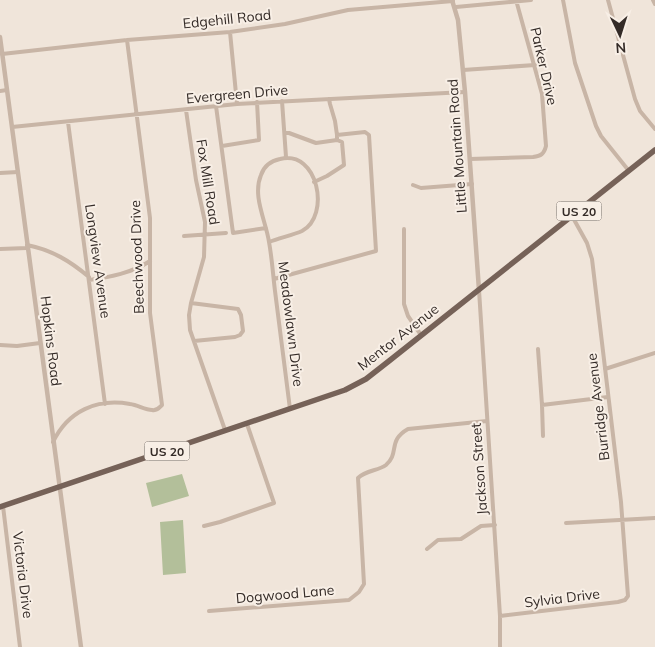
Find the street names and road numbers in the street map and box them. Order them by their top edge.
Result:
street label: Edgehill Road [182,5,272,33]
street label: Parker Drive [526,25,562,107]
street label: Little Mountain Road [443,78,471,214]
street label: Evergreen Drive [185,81,289,107]
street label: Fox Mill Road [192,138,224,226]
street label: Beechwood Drive [126,200,148,314]
road number: US 20 [556,202,602,220]
street label: Longview Avenue [81,203,115,319]
street label: Meadowlawn Drive [274,260,308,388]
street label: Hopkins Road [37,295,65,387]
street label: Mentor Avenue [354,300,442,374]
street label: Burridge Avenue [582,352,614,462]
street label: Jackson Street [467,422,491,516]
road number: US 20 [144,442,190,461]
street label: Victoria Drive [9,531,37,619]
street label: Dogwood Lane [235,581,335,607]
street label: Sylvia Drive [523,584,601,612]

